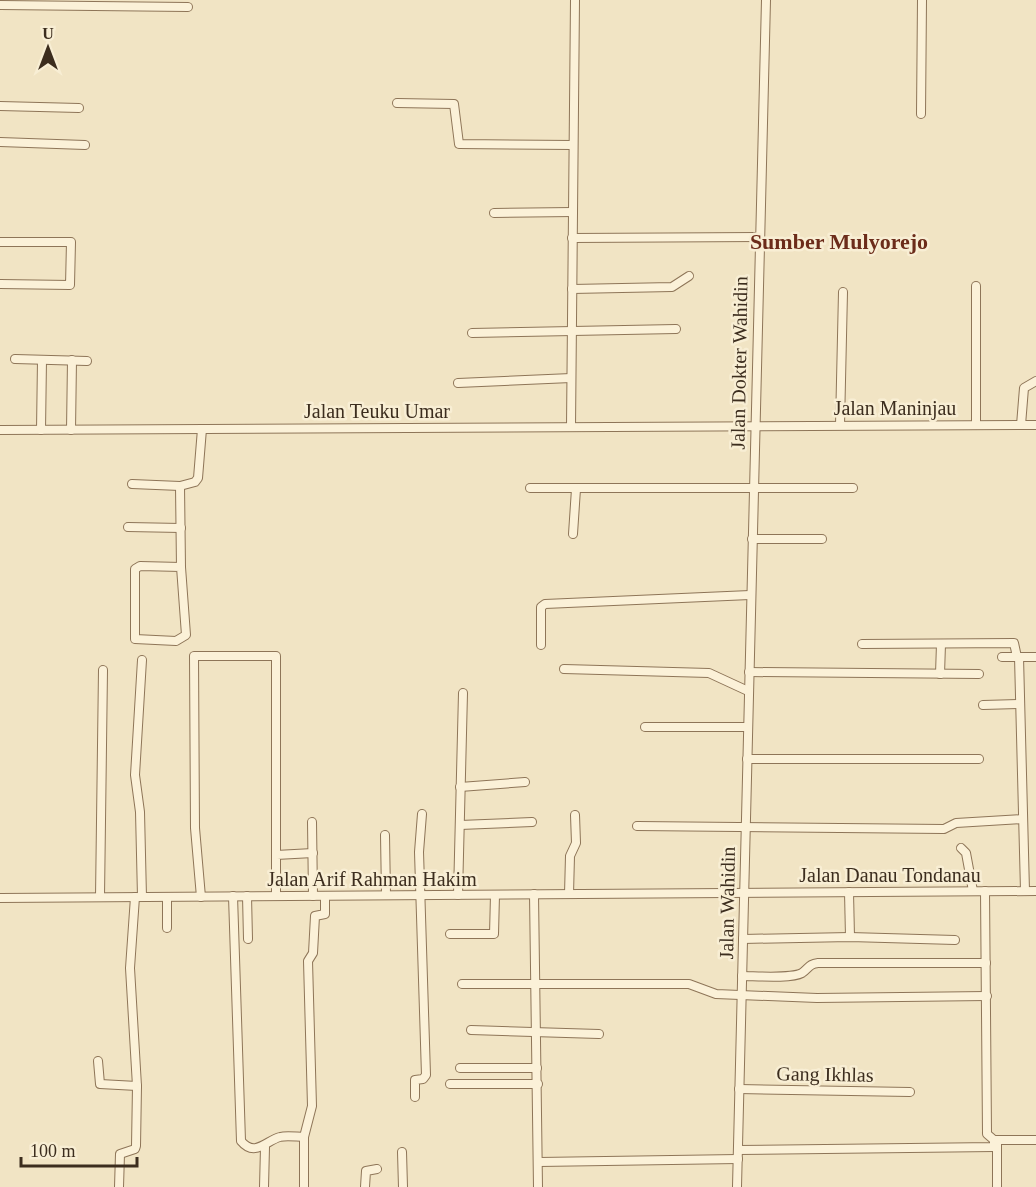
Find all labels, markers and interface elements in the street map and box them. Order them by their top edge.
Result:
north arrow [18,18,78,78]
text: U [42,25,54,42]
district label: Sumber Mulyorejo [750,229,928,254]
street label: Jalan Dokter Wahidin [726,276,752,450]
street label: Jalan Maninjau [834,397,956,420]
street label: Jalan Teuku Umar [304,400,450,422]
street label: Jalan Wahidin [715,846,739,960]
street label: Jalan Danau Tondanau [799,864,981,886]
street label: Jalan Arif Rahman Hakim [267,868,477,890]
street label: Gang Ikhlas [776,1062,874,1087]
scale bar [21,1130,136,1168]
text: 100 m [30,1141,76,1161]

